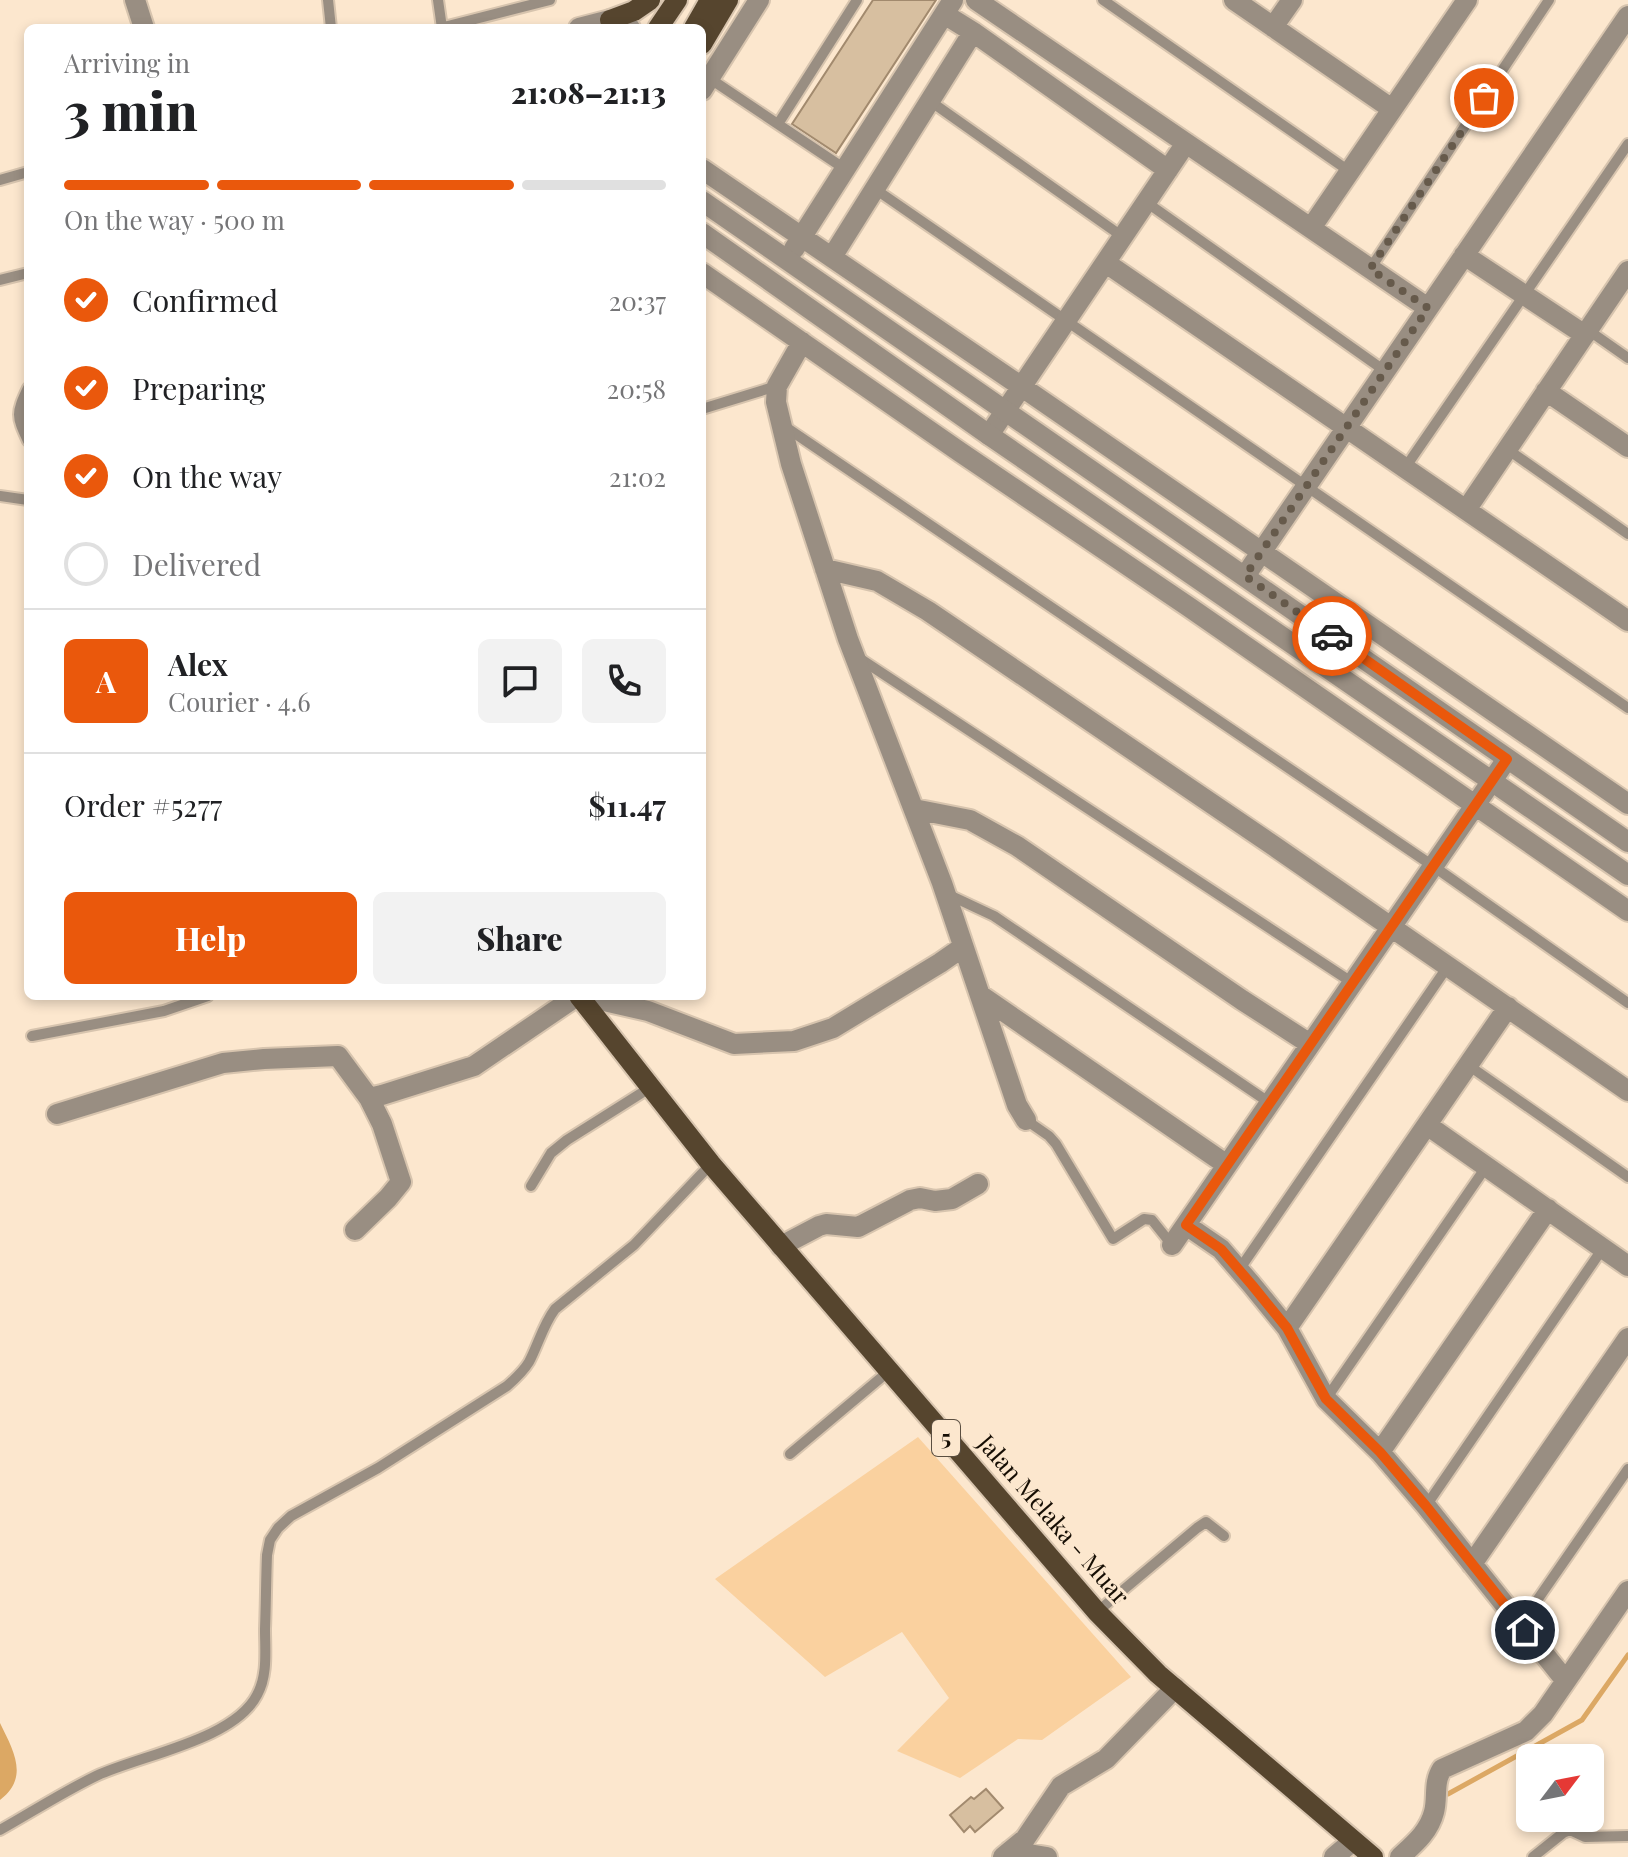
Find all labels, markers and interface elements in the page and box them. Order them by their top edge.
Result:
text: Arriving in [64,45,190,80]
pin [1450,64,1518,132]
text: 21:08–21:13 [511,72,666,112]
text: 3 min [64,75,198,144]
icon: bag [1462,76,1506,120]
text: On the way · 500 m [64,202,285,237]
icon: check [64,278,108,322]
text: Confirmed [132,280,278,320]
text: 20:37 [609,283,666,318]
icon: check [64,366,108,410]
text: Preparing [132,368,265,408]
text: 20:58 [607,371,666,406]
icon: check [64,454,108,498]
text: On the way [132,456,282,496]
text: 21:02 [609,459,666,494]
text: Delivered [132,544,261,584]
courier [1292,596,1372,676]
icon: car [1310,614,1354,658]
button: chat [478,639,562,723]
button: phone [582,639,666,723]
text: Alex [168,644,228,684]
text: A [96,661,116,701]
text: Courier · 4.6 [168,684,311,719]
text: Order #5277 [64,785,222,825]
text: $11.47 [589,785,666,825]
button: Help [64,892,357,984]
button: Share [373,892,666,984]
road number: 5 [932,1420,960,1456]
street label: Jalan Melaka - Muar [971,1426,1138,1611]
pin [1491,1596,1559,1664]
icon: home [1503,1608,1547,1652]
north arrow [1516,1744,1604,1832]
map controls [1516,1744,1604,1832]

